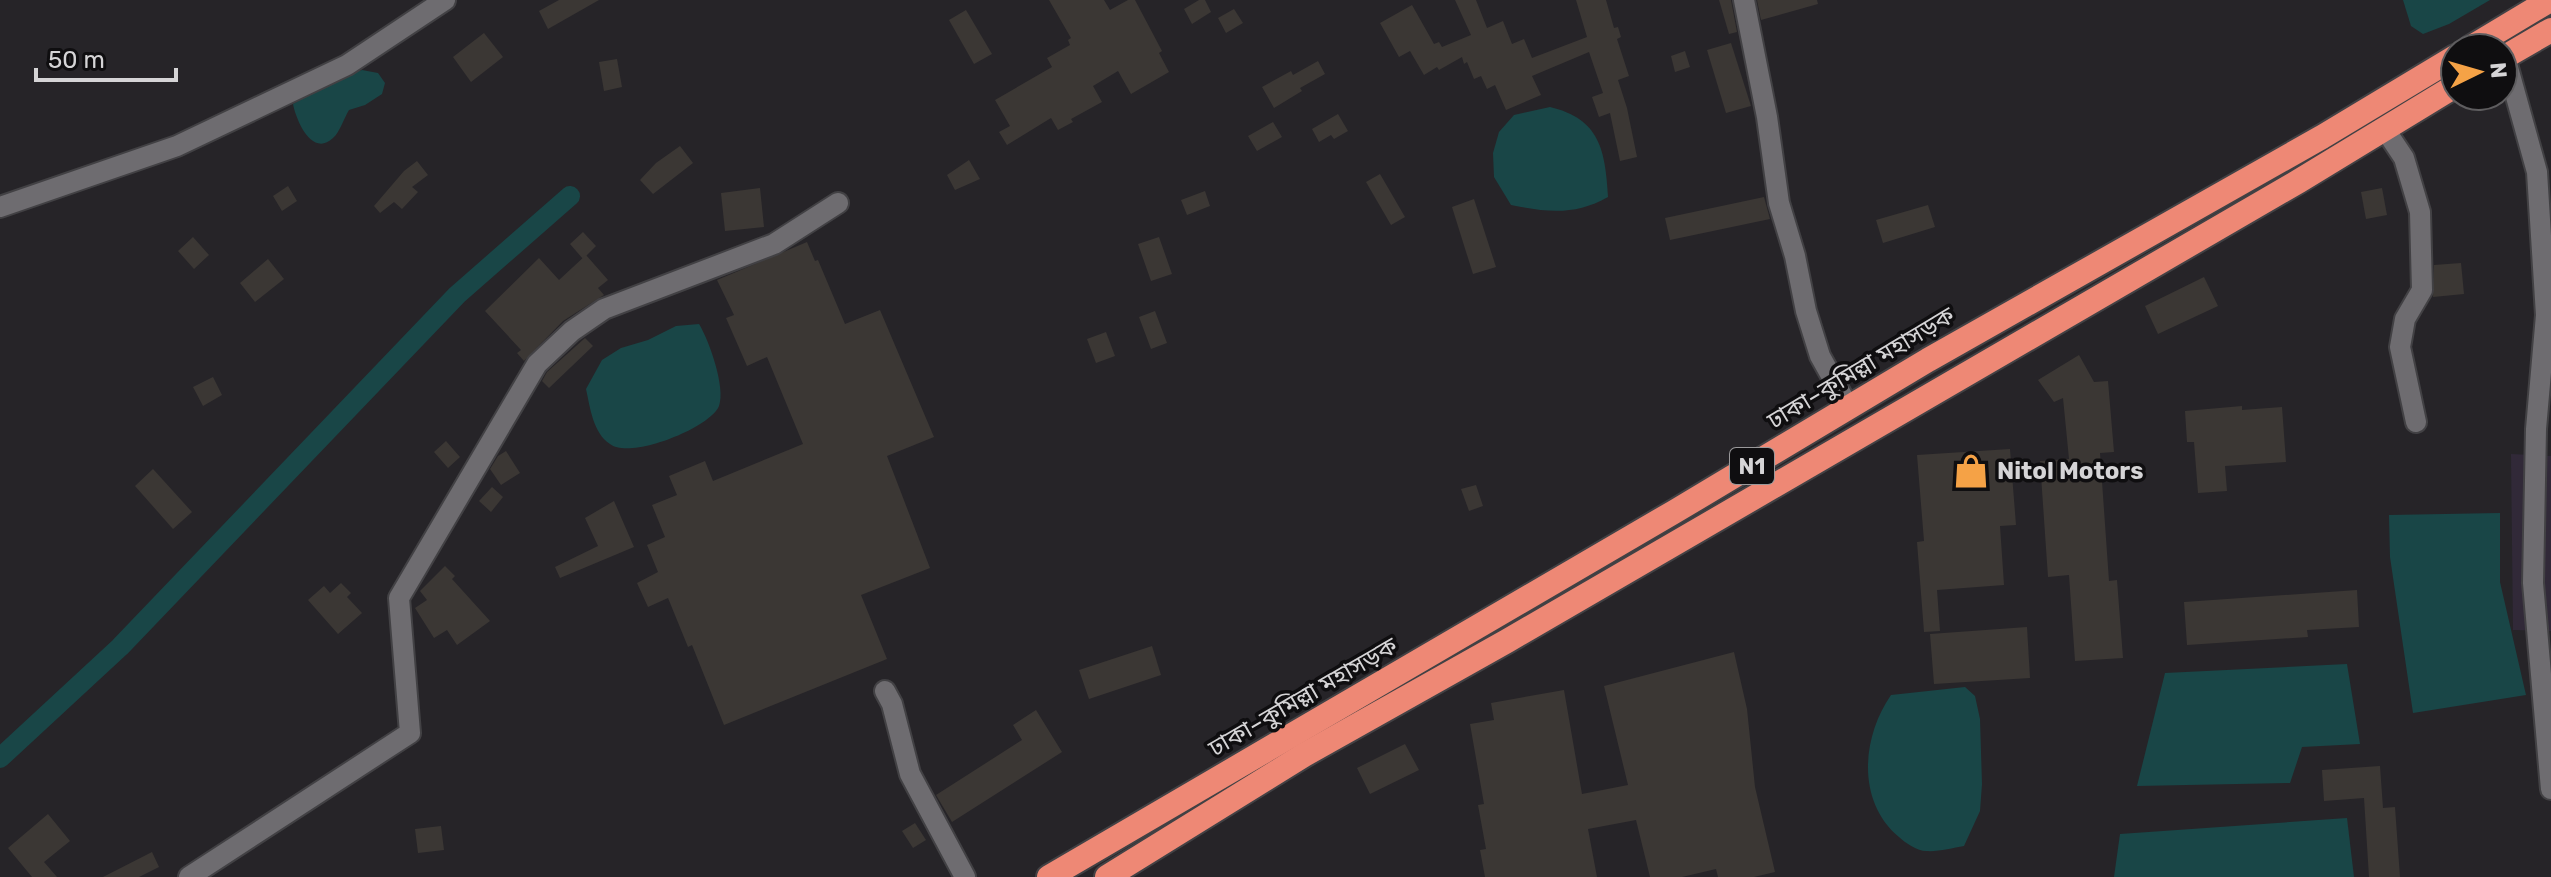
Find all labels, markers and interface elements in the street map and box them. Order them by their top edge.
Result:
scale bar [36,32,176,82]
north arrow [2439,32,2519,112]
text: 50 m [48,46,105,74]
text: N [2484,61,2513,79]
street label: ঢাকা–কুমিল্লা মহাসড়ক [1762,301,1960,435]
road number: N1 [1730,448,1774,484]
shop icon: Nitol Motors [1952,452,1990,490]
place label: Nitol Motors [1997,457,2144,485]
street label: ঢাকা–কুমিল্লা মহাসড়ক [1203,631,1403,763]

